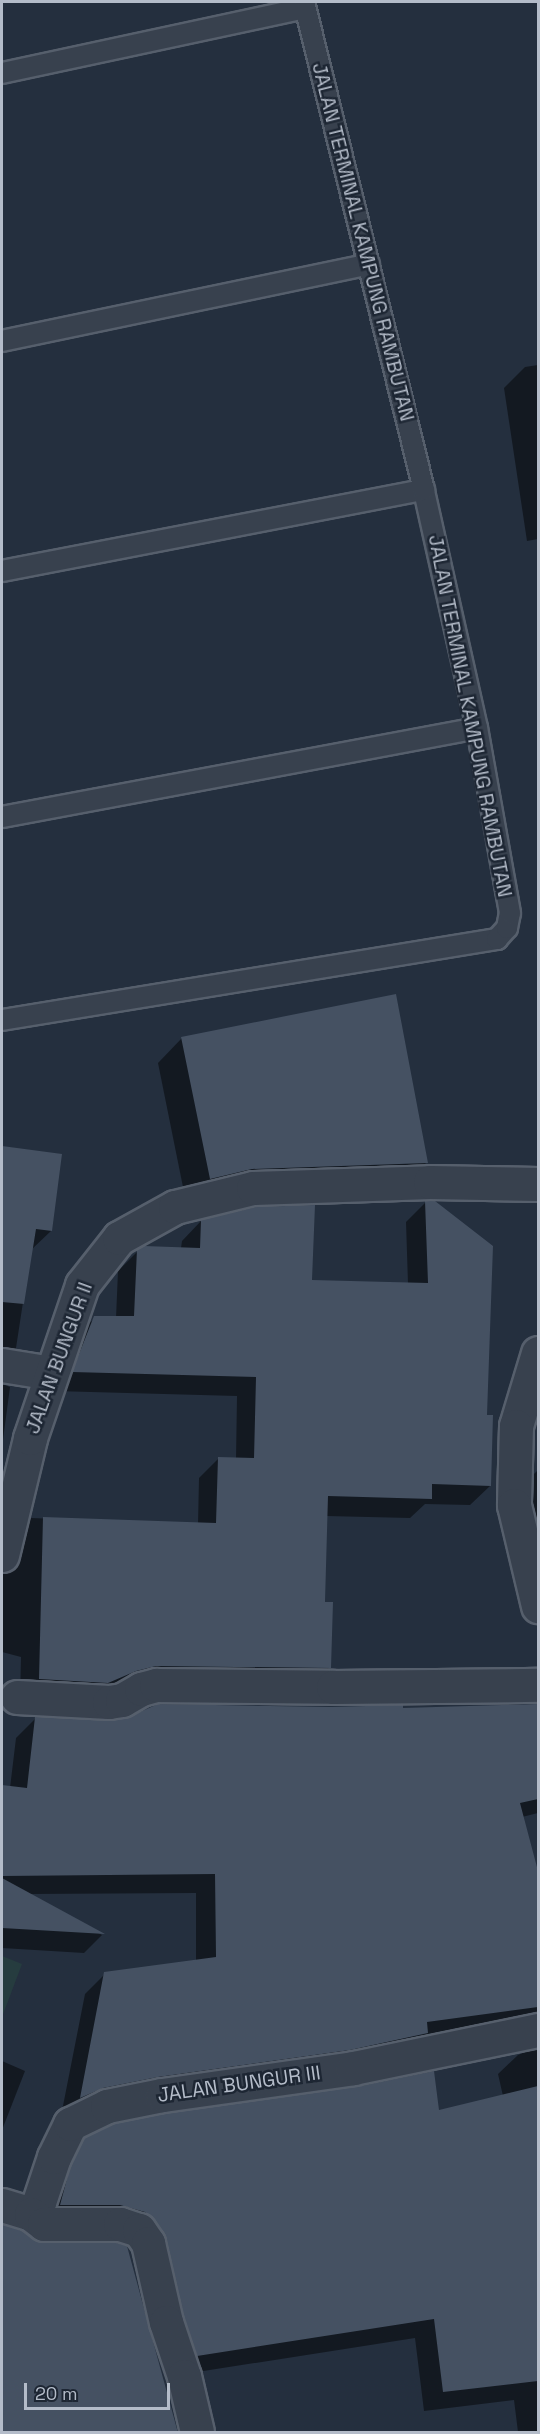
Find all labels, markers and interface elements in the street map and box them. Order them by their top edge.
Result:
street label: JALAN TERMINAL KAMPUNG RAMBUTAN [307,60,419,424]
street label: JALAN TERMINAL KAMPUNG RAMBUTAN [423,532,517,900]
street label: JALAN BUNGUR II [20,1279,98,1437]
street label: JALAN BUNGUR III [156,2061,322,2107]
scale bar [27,2371,172,2409]
text: 20 m [35,2382,78,2405]

